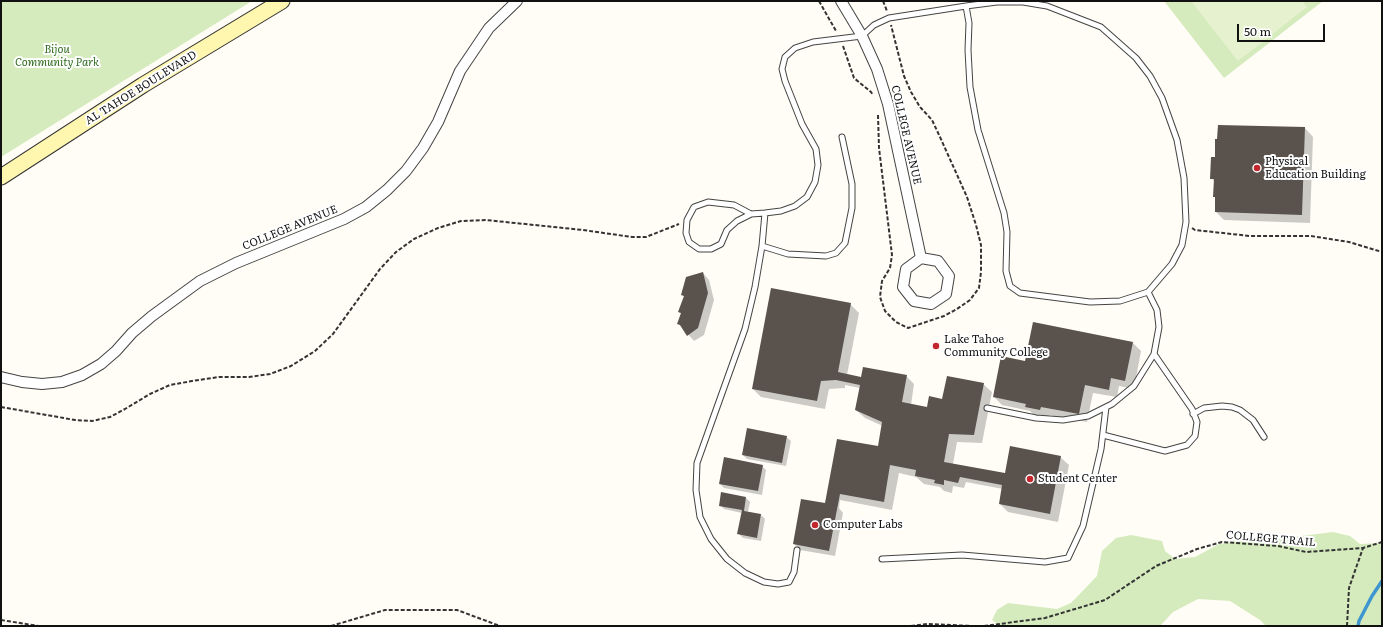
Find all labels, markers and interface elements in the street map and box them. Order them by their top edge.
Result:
scale bar [1239,16,1327,42]
text: 50 m [1244,22,1271,40]
park label: Bijou Community Park [15,43,99,69]
street label: AL TAHOE BOULEVARD [83,48,199,128]
street label: COLLEGE AVENUE [888,84,924,186]
place label: Physical Education Building [1265,155,1366,181]
marker: Physical Education Building [1252,163,1262,173]
street label: COLLEGE AVENUE [240,203,340,253]
place label: Lake Tahoe Community College [944,333,1048,359]
marker: Lake Tahoe Community College [931,341,941,351]
place label: Student Center [1038,472,1117,486]
marker: Student Center [1025,474,1035,484]
place label: Computer Labs [823,518,902,532]
marker: Computer Labs [810,520,820,530]
street label: COLLEGE TRAIL [1226,528,1316,550]

